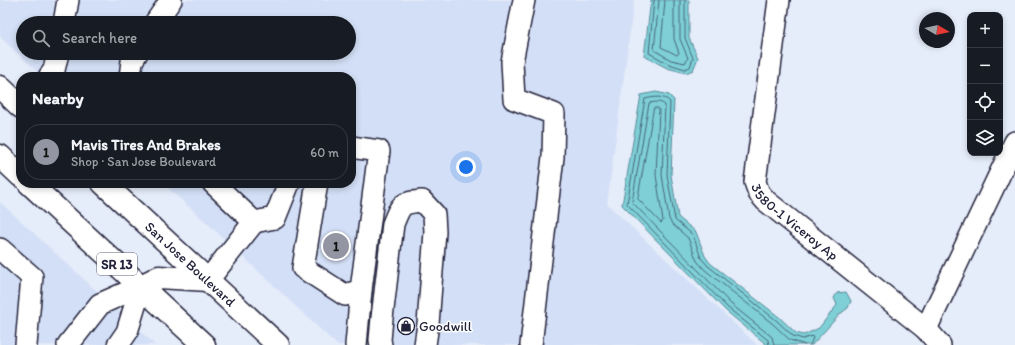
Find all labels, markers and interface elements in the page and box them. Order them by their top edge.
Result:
north arrow [919,12,955,48]
map controls [967,12,1003,156]
button: + [967,12,1003,48]
search box [16,16,356,60]
icon: search [30,27,52,49]
text: Search here [62,29,137,47]
button: − [967,48,1003,84]
button: locate [967,84,1003,120]
text: Nearby [32,88,84,108]
button: layers [967,120,1003,156]
text: Mavis Tires And Brakes [71,136,221,154]
text: 1 [43,145,49,160]
text: 60 m [310,145,339,160]
text: Shop · San Jose Boulevard [71,154,216,169]
your location [456,157,476,177]
street label: 3580-1 Viceroy Ap [747,181,841,264]
street label: San Jose Boulevard [141,218,239,311]
pin: 1 [323,231,349,261]
road number: SR 13 [97,253,137,275]
shop icon: Goodwill [396,316,416,336]
place label: Goodwill [419,318,472,335]

